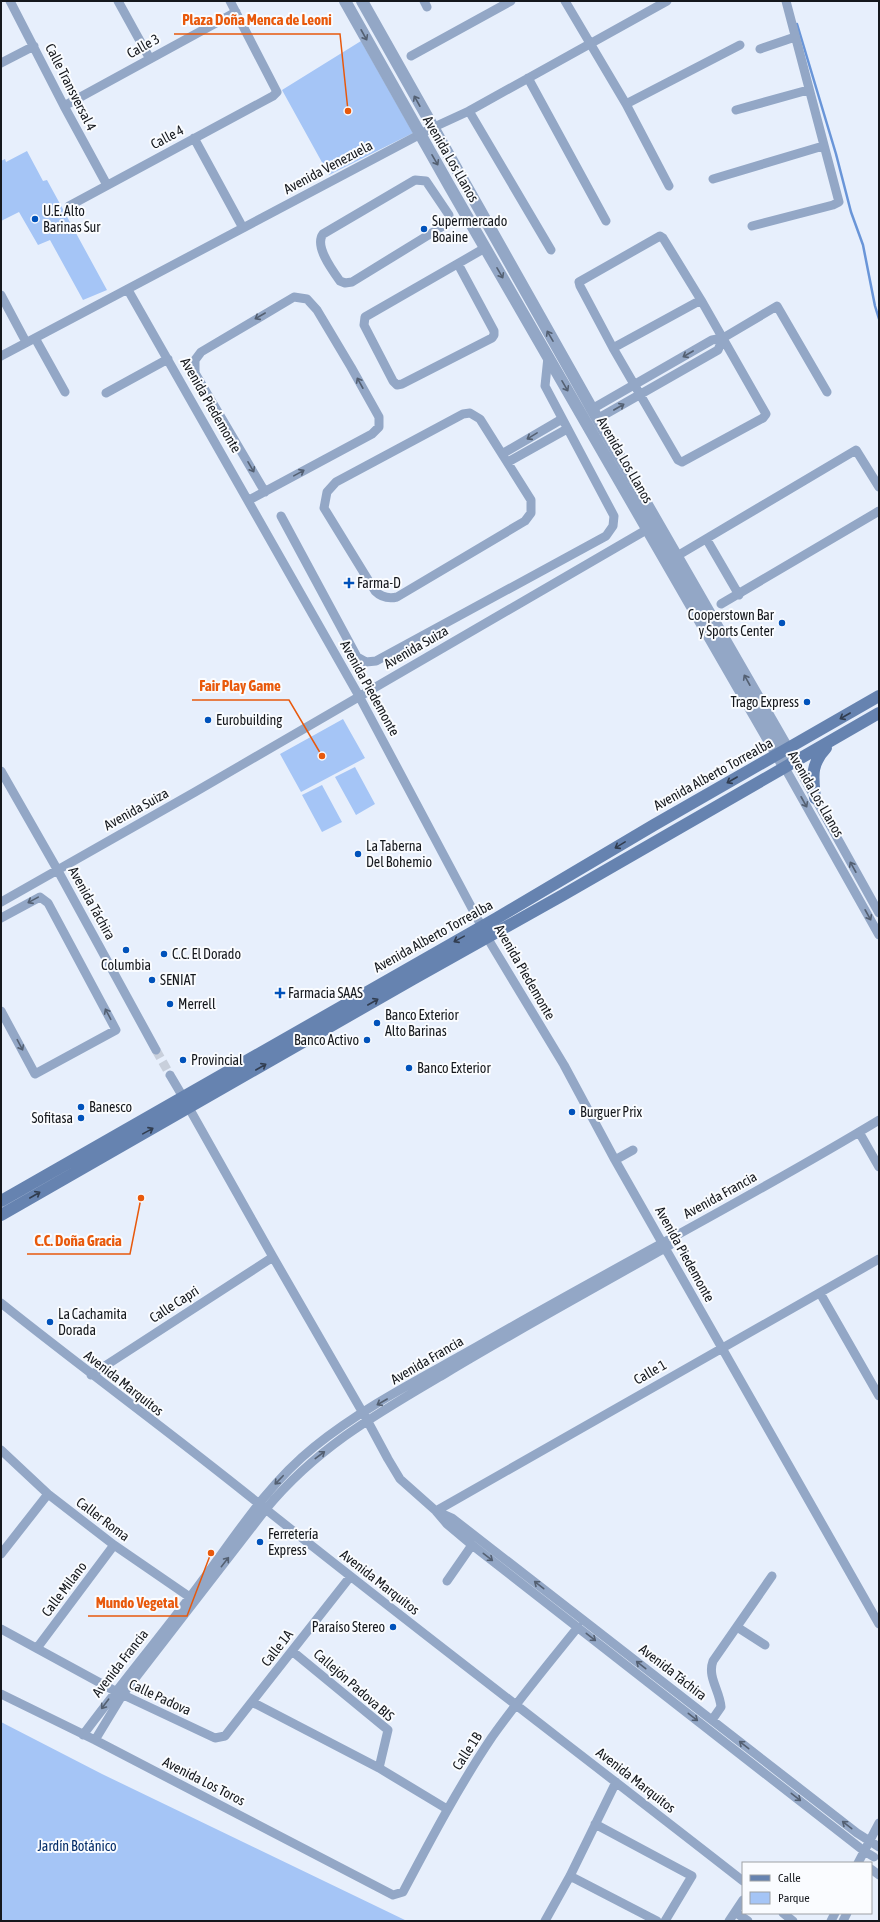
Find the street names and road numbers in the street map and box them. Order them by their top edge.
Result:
street label: Calle 3 [124,31,162,61]
street label: Calle Transversal 4 [42,41,100,134]
street label: Avenida Los Llanos [420,113,482,205]
street label: Calle 4 [148,122,187,152]
street label: Avenida Venezuela [281,137,375,197]
street label: Avenida Piedemonte [177,355,245,455]
street label: Avenida Los Llanos [594,414,656,506]
street label: Avenida Suiza [381,622,451,672]
street label: Avenida Piedemonte [337,637,403,739]
street label: Avenida Alberto Torrealba [651,735,775,813]
street label: Avenida Los Llanos [785,748,847,840]
street label: Avenida Suiza [101,785,171,833]
street label: Avenida Táchira [65,864,119,942]
street label: Avenida Alberto Torrealba [371,897,495,975]
street label: Avenida Piedemonte [491,922,559,1022]
street label: Avenida Francia [681,1168,759,1222]
street label: Avenida Piedemonte [652,1203,718,1305]
street label: Calle Capri [147,1282,201,1326]
street label: Avenida Francia [388,1333,466,1387]
street label: Avenida Marquitos [81,1347,167,1419]
street label: Calle 1 [631,1356,669,1388]
street label: Caller Roma [73,1494,133,1544]
street label: Avenida Marquitos [337,1546,423,1618]
street label: Calle Milano [38,1558,90,1620]
street label: Avenida Francia [89,1626,151,1700]
street label: Calle 1A [258,1626,296,1669]
street label: Avenida Táchira [636,1641,710,1703]
street label: Callejón Padova BIS [311,1646,398,1724]
street label: Calle Padova [126,1676,194,1718]
street label: Calle 1B [449,1729,485,1773]
street label: Avenida Marquitos [593,1744,679,1816]
street label: Avenida Los Toros [160,1753,248,1809]

